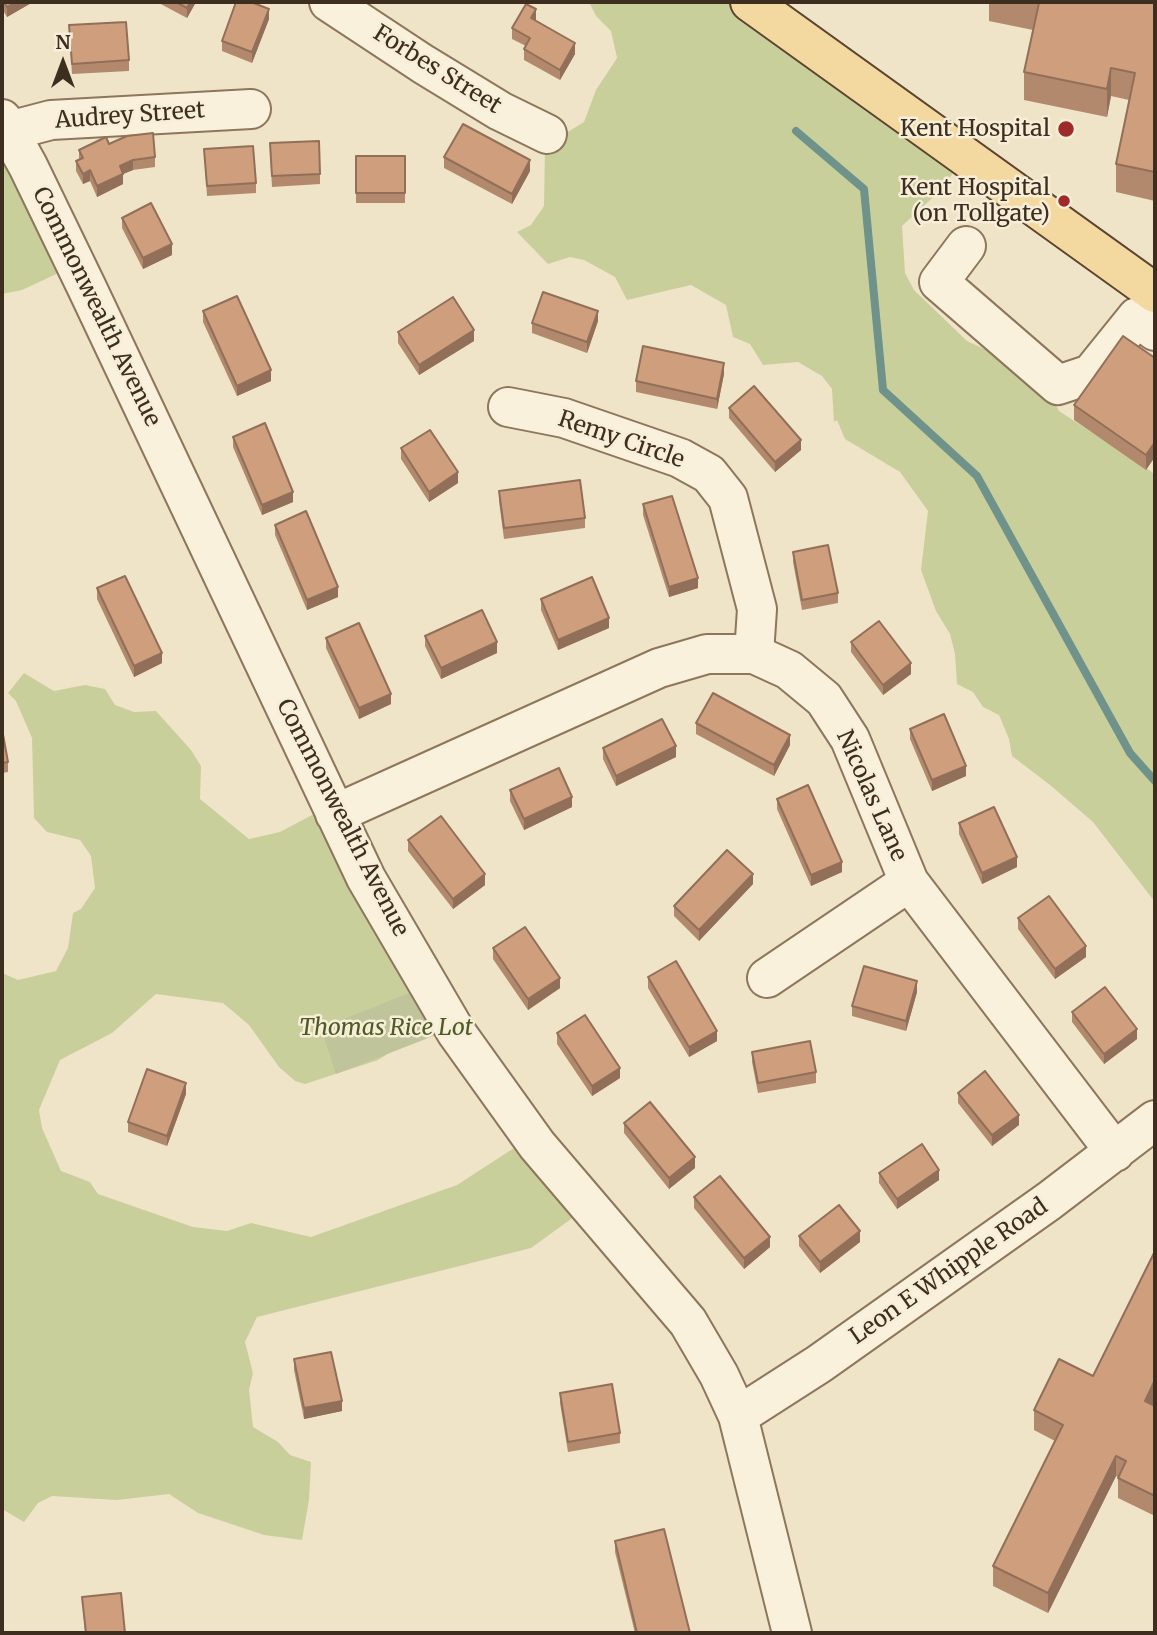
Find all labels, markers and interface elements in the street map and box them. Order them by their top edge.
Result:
street label: Forbes Street [368,20,506,120]
north arrow [28,28,98,98]
text: N [55,30,71,54]
street label: Audrey Street [54,97,206,135]
place label: Kent Hospital [900,115,1050,143]
marker: Kent Hospital [1056,119,1076,139]
place label: Kent Hospital (on Tollgate) [900,174,1050,228]
street label: Commonwealth Avenue [26,183,166,431]
marker: Kent Hospital (on Tollgate) [1056,193,1072,209]
street label: Remy Circle [554,406,688,474]
street label: Commonwealth Avenue [270,695,414,941]
street label: Nicolas Lane [830,726,912,866]
park label: Thomas Rice Lot [299,1014,473,1042]
street label: Leon E Whipple Road [845,1193,1053,1351]

